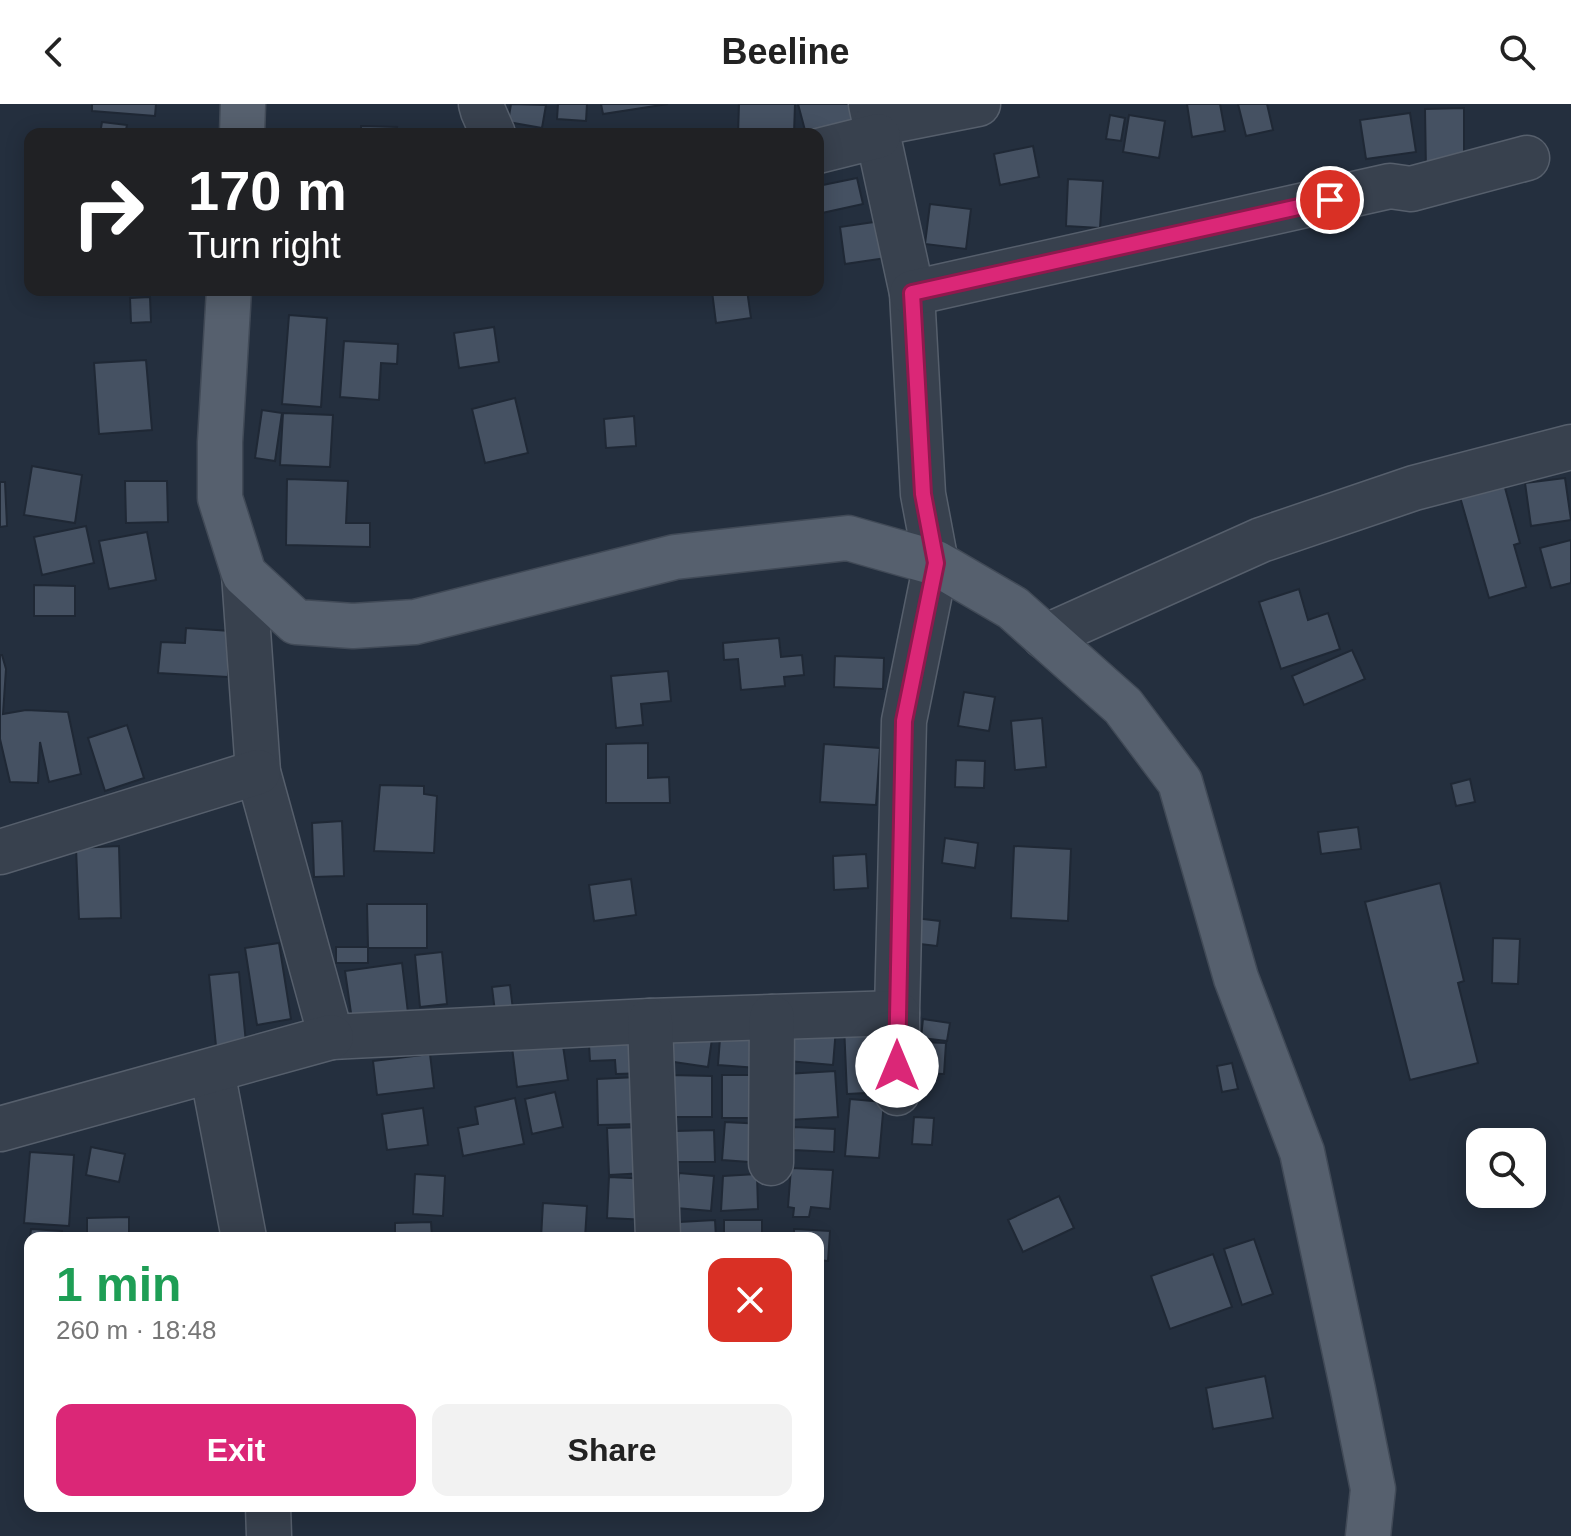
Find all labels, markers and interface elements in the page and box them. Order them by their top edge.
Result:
icon: back [32,30,76,74]
icon: search [1495,30,1539,74]
text: Beeline [721,31,850,72]
text: 170 m [188,159,347,222]
icon: right [56,160,160,264]
pin [1296,166,1364,234]
icon: arrive [1308,178,1352,222]
text: Turn right [188,225,341,266]
position arrow [855,1024,939,1108]
map controls [1466,1128,1546,1208]
button: search [1466,1128,1546,1208]
text: 1 min [56,1258,181,1311]
button: close [708,1258,792,1342]
text: 260 m · 18:48 [56,1315,216,1345]
button: Exit [56,1404,416,1496]
button: Share [432,1404,792,1496]

